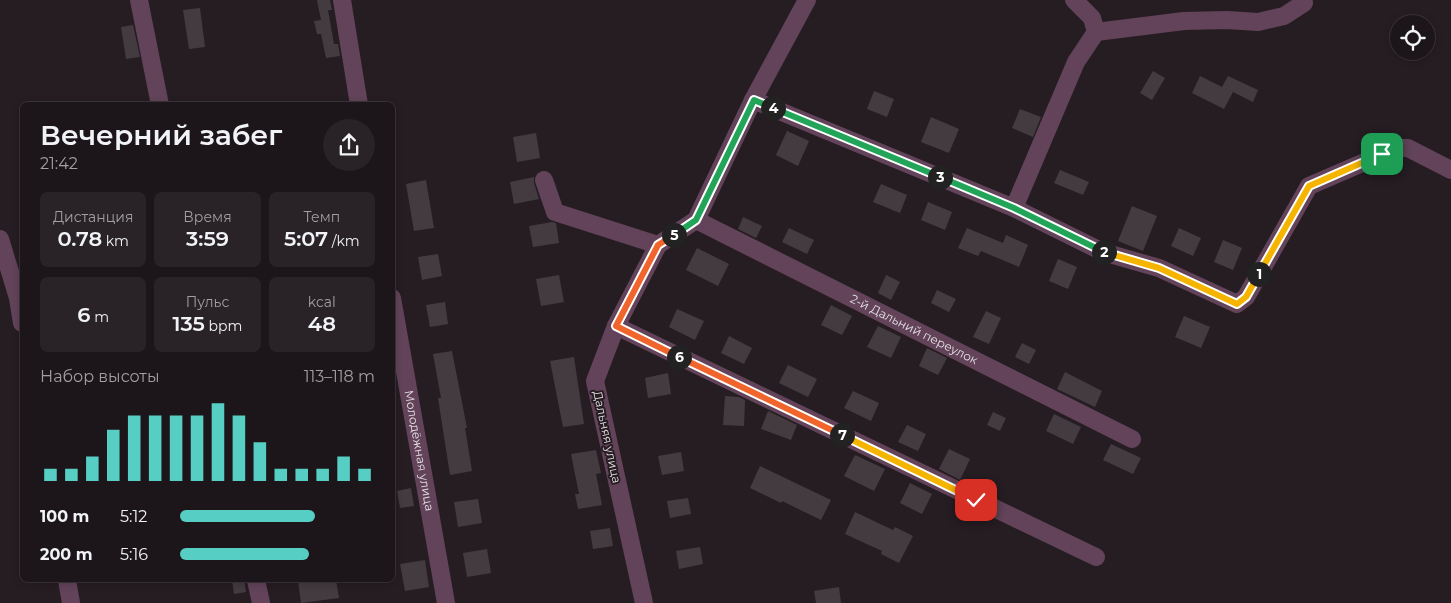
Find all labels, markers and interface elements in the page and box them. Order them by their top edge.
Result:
map controls [1390,15,1435,60]
button: locate [1390,15,1435,60]
pin: 4 [760,96,786,120]
text: 4 [769,99,778,117]
text: Вечерний забег [40,118,282,152]
button: share [323,119,375,171]
pin [1361,133,1403,175]
icon: arrive [1368,140,1396,168]
text: 21:42 [40,154,78,173]
pin: 3 [928,164,952,190]
text: 3 [936,168,945,186]
text: Дистанция [53,208,133,226]
text: Время [183,208,232,226]
text: Темп [304,208,340,226]
pin: 5 [662,222,686,248]
text: 0.78 [57,226,102,251]
text: 3:59 [186,226,229,251]
text: 5:07 [284,226,328,251]
text: 5 [670,226,679,244]
text: km [102,232,129,250]
text: /km [328,232,360,250]
pin: 2 [1092,240,1116,264]
text: 2 [1100,243,1109,261]
pin: 1 [1246,262,1272,286]
text: 1 [1257,265,1262,283]
street label: 2-й Дальний переулок [848,291,981,367]
text: Пульс [186,293,229,311]
text: kcal [308,293,336,311]
text: 6 [77,302,90,327]
text: m [90,308,109,326]
text: 135 [173,311,205,336]
text: 48 [308,311,336,336]
text: bpm [205,317,242,335]
pin: 6 [666,344,692,370]
text: 6 [675,348,684,366]
text: Набор высоты [40,367,160,386]
text: 113–118 m [304,367,375,386]
street label: Молодёжная улица [401,389,438,512]
street label: Дальняя улица [590,389,625,484]
pin: 7 [830,422,854,448]
text: 7 [838,426,847,444]
pin [955,479,997,521]
icon: check [962,486,990,514]
text: 100 m [40,507,89,526]
text: 5:12 [120,507,147,526]
text: 200 m [40,545,92,564]
text: 5:16 [120,545,148,564]

